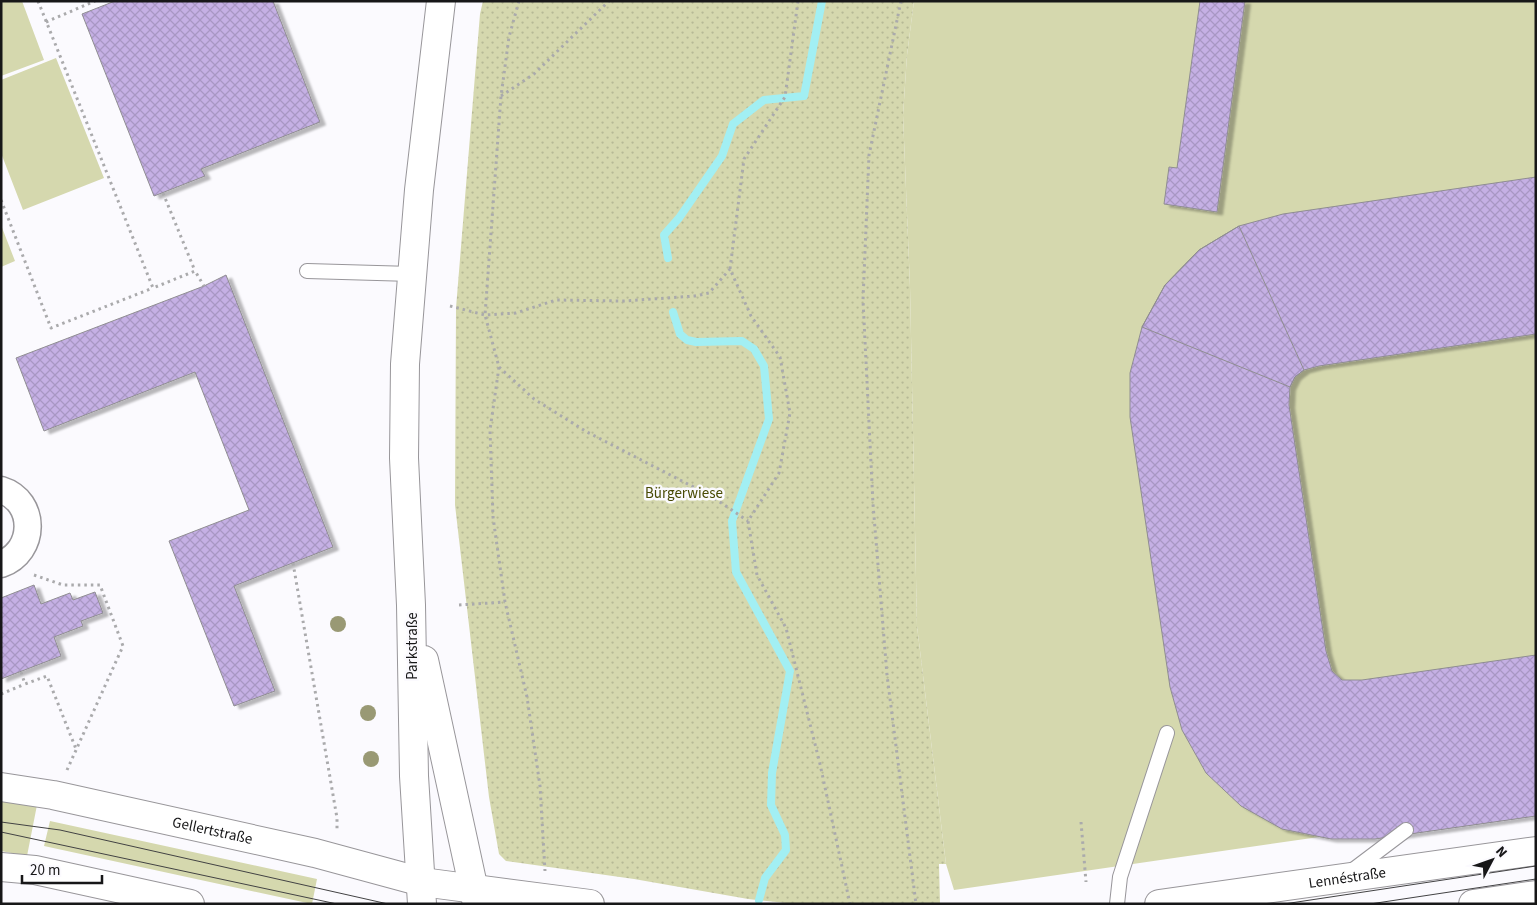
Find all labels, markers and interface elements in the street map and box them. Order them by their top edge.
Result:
park label: Bürgerwiese [645,483,723,504]
street label: Parkstraße [402,612,423,680]
street label: Gellertstraße [170,811,255,849]
north arrow [1467,835,1517,885]
text: N [1490,842,1512,862]
scale bar [22,852,102,884]
text: 20 m [30,860,60,881]
street label: Lennéstraße [1307,862,1387,893]

